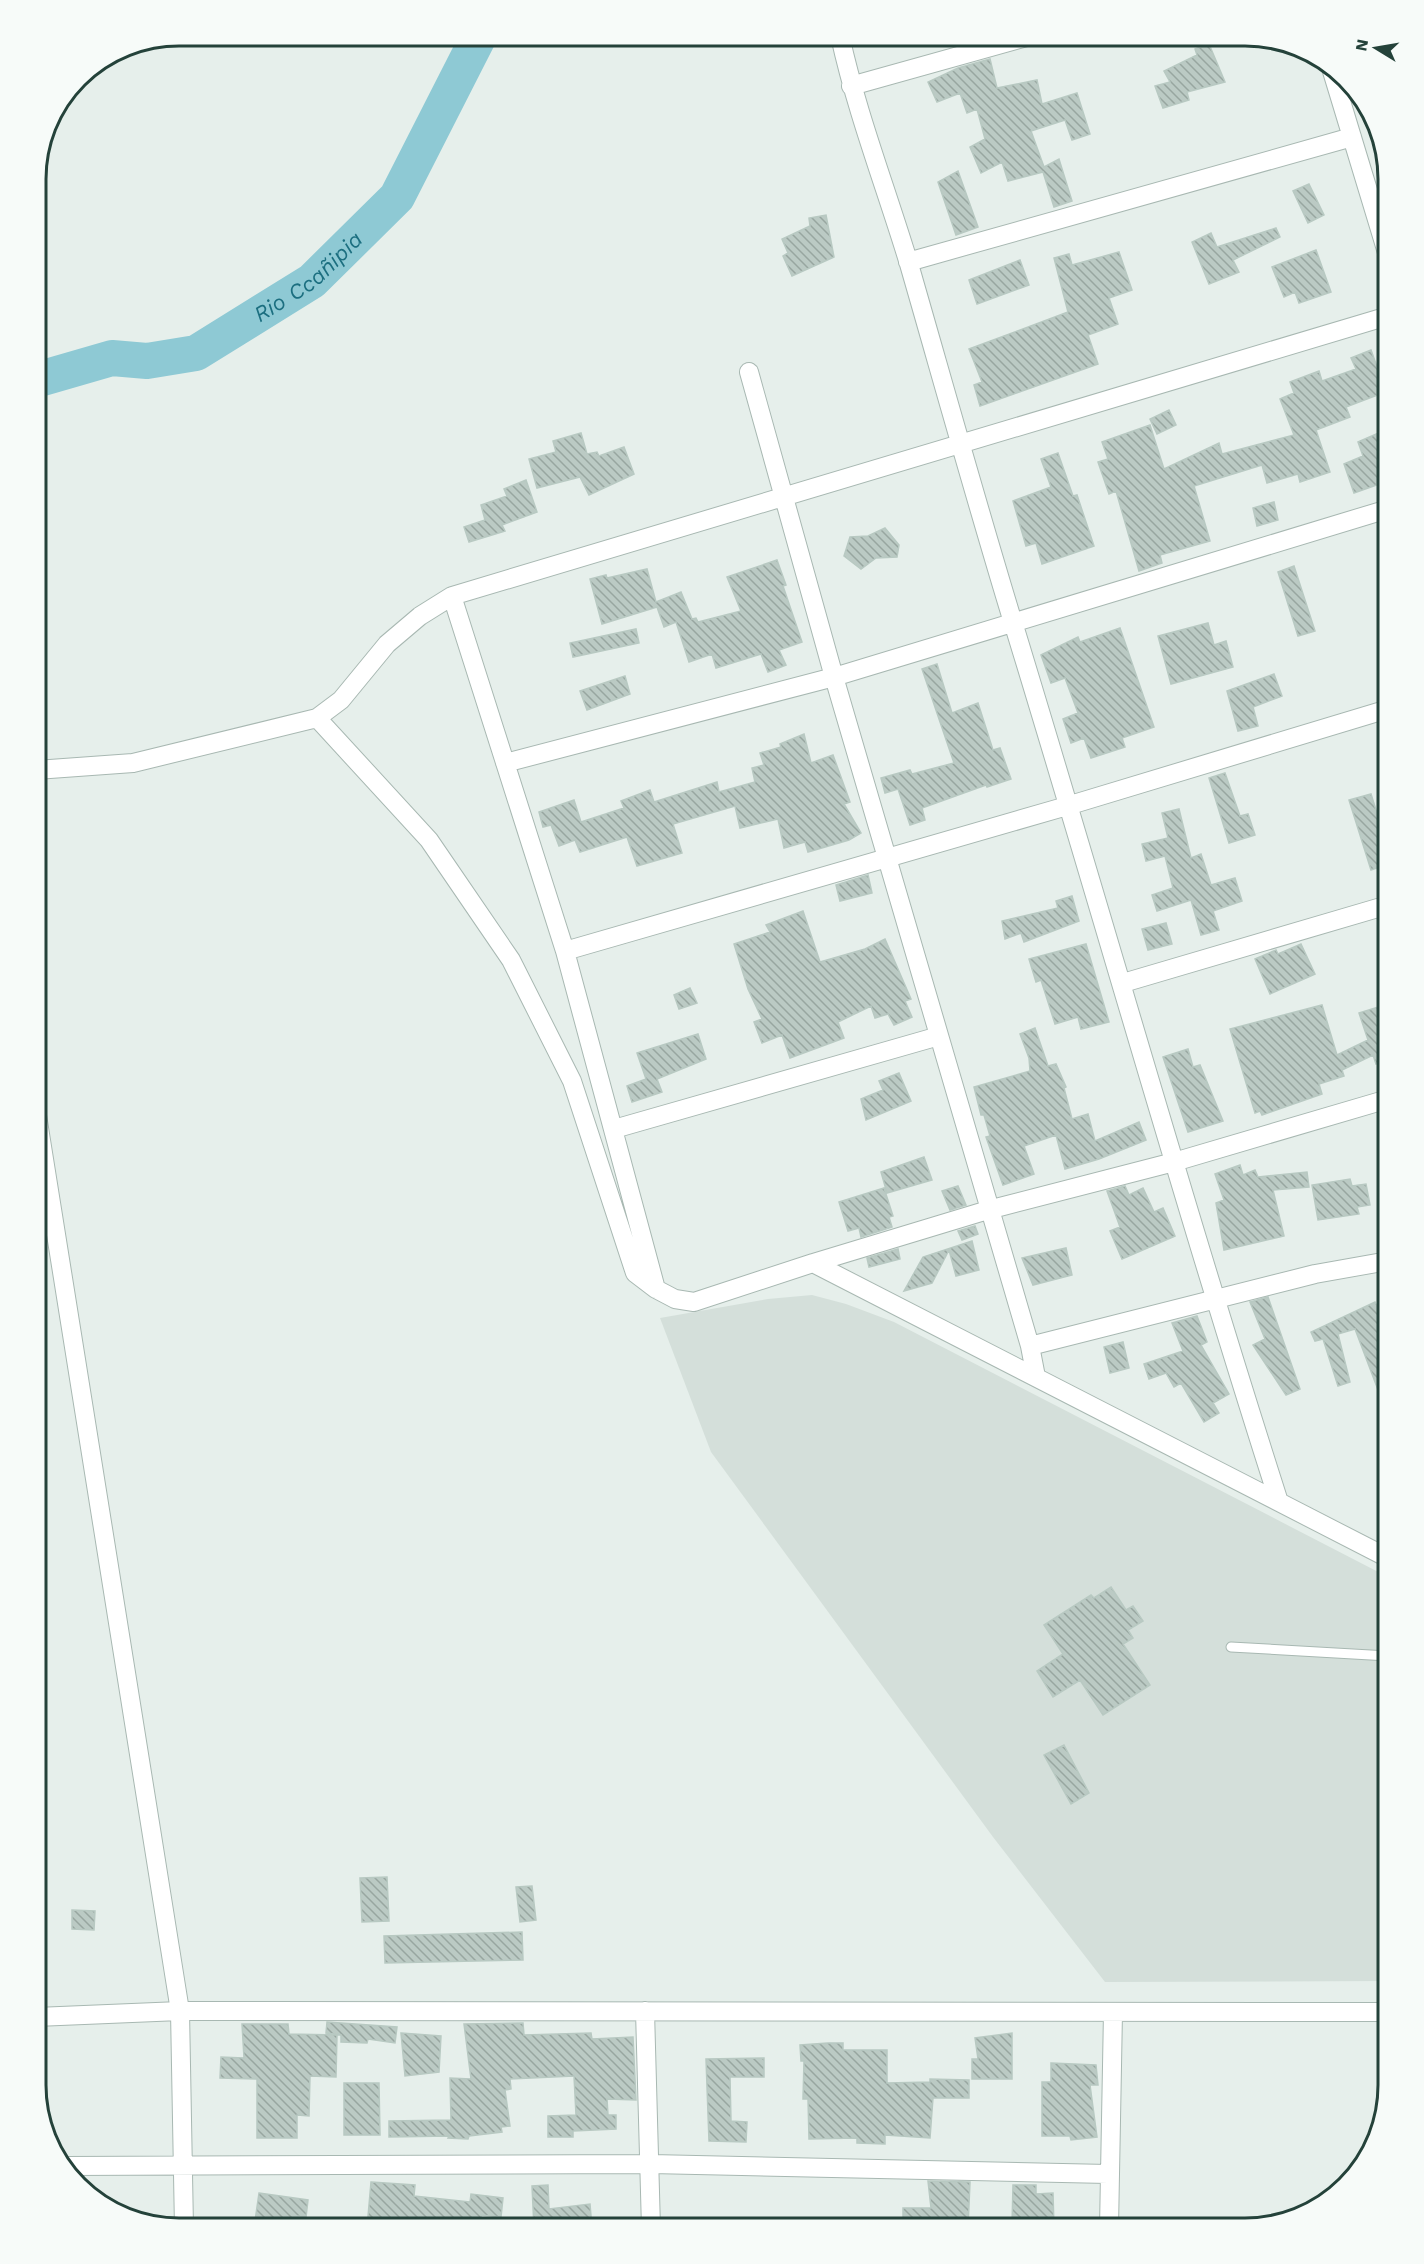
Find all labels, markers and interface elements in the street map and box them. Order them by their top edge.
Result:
north arrow [1346,18,1406,78]
text: N [1351,38,1372,53]
water label: Rio Ccañipia [249,226,368,327]

